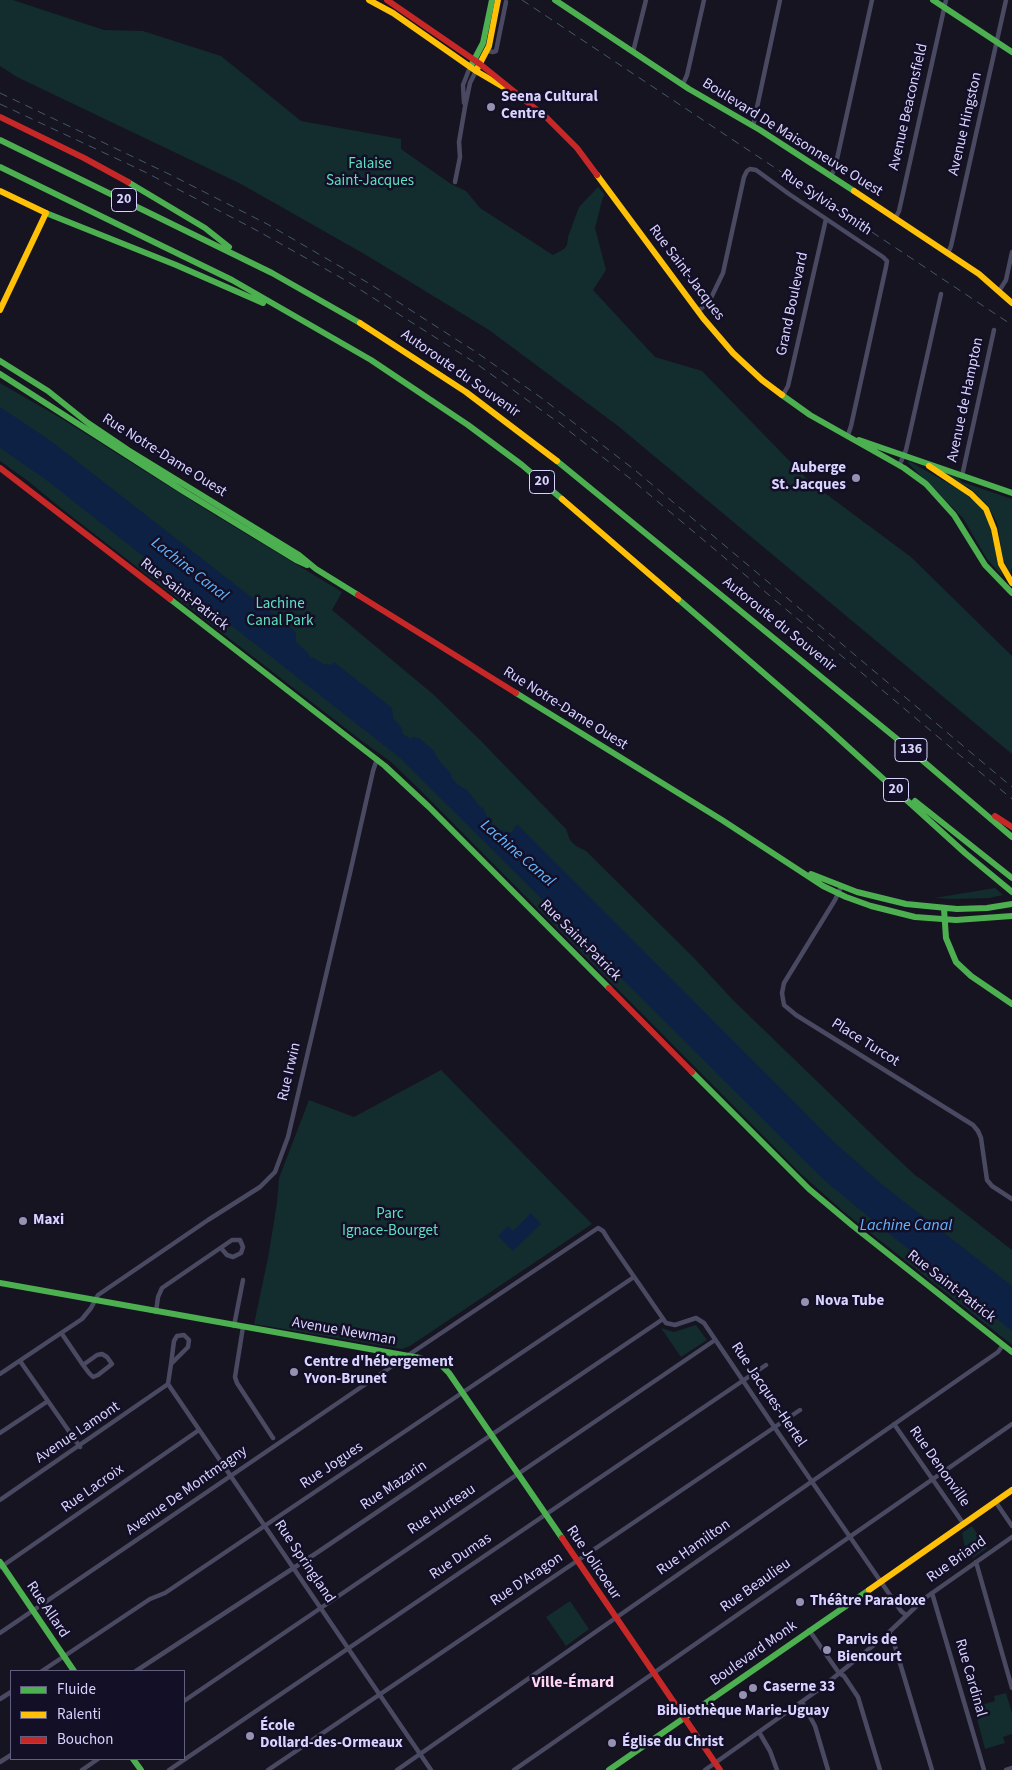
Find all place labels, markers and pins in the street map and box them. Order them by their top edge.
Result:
place label: Seena Cultural Centre [501,89,598,124]
marker: Seena Cultural Centre [485,101,497,113]
place label: Auberge St. Jacques [771,460,846,495]
marker: Auberge St. Jacques [850,472,862,484]
place label: Maxi [33,1212,64,1230]
marker: Maxi [17,1215,29,1227]
place label: Nova Tube [815,1293,884,1311]
marker: Nova Tube [799,1296,811,1308]
place label: Centre d'hébergement Yvon-Brunet [304,1354,453,1389]
marker: Centre d'hébergement Yvon-Brunet [288,1366,300,1378]
place label: Théâtre Paradoxe [810,1593,926,1611]
marker: Théâtre Paradoxe [794,1596,806,1608]
place label: Parvis de Biencourt [837,1632,902,1667]
marker: Parvis de Biencourt [821,1644,833,1656]
place label: Caserne 33 [763,1679,835,1697]
marker: Caserne 33 [747,1682,759,1694]
marker: Bibliothèque Marie-Uguay [737,1689,749,1701]
place label: Bibliothèque Marie-Uguay [657,1703,829,1721]
place label: École Dollard-des-Ormeaux [260,1718,403,1753]
marker: École Dollard-des-Ormeaux [244,1730,256,1742]
place label: Église du Christ [622,1734,724,1752]
marker: Église du Christ [606,1737,618,1749]

